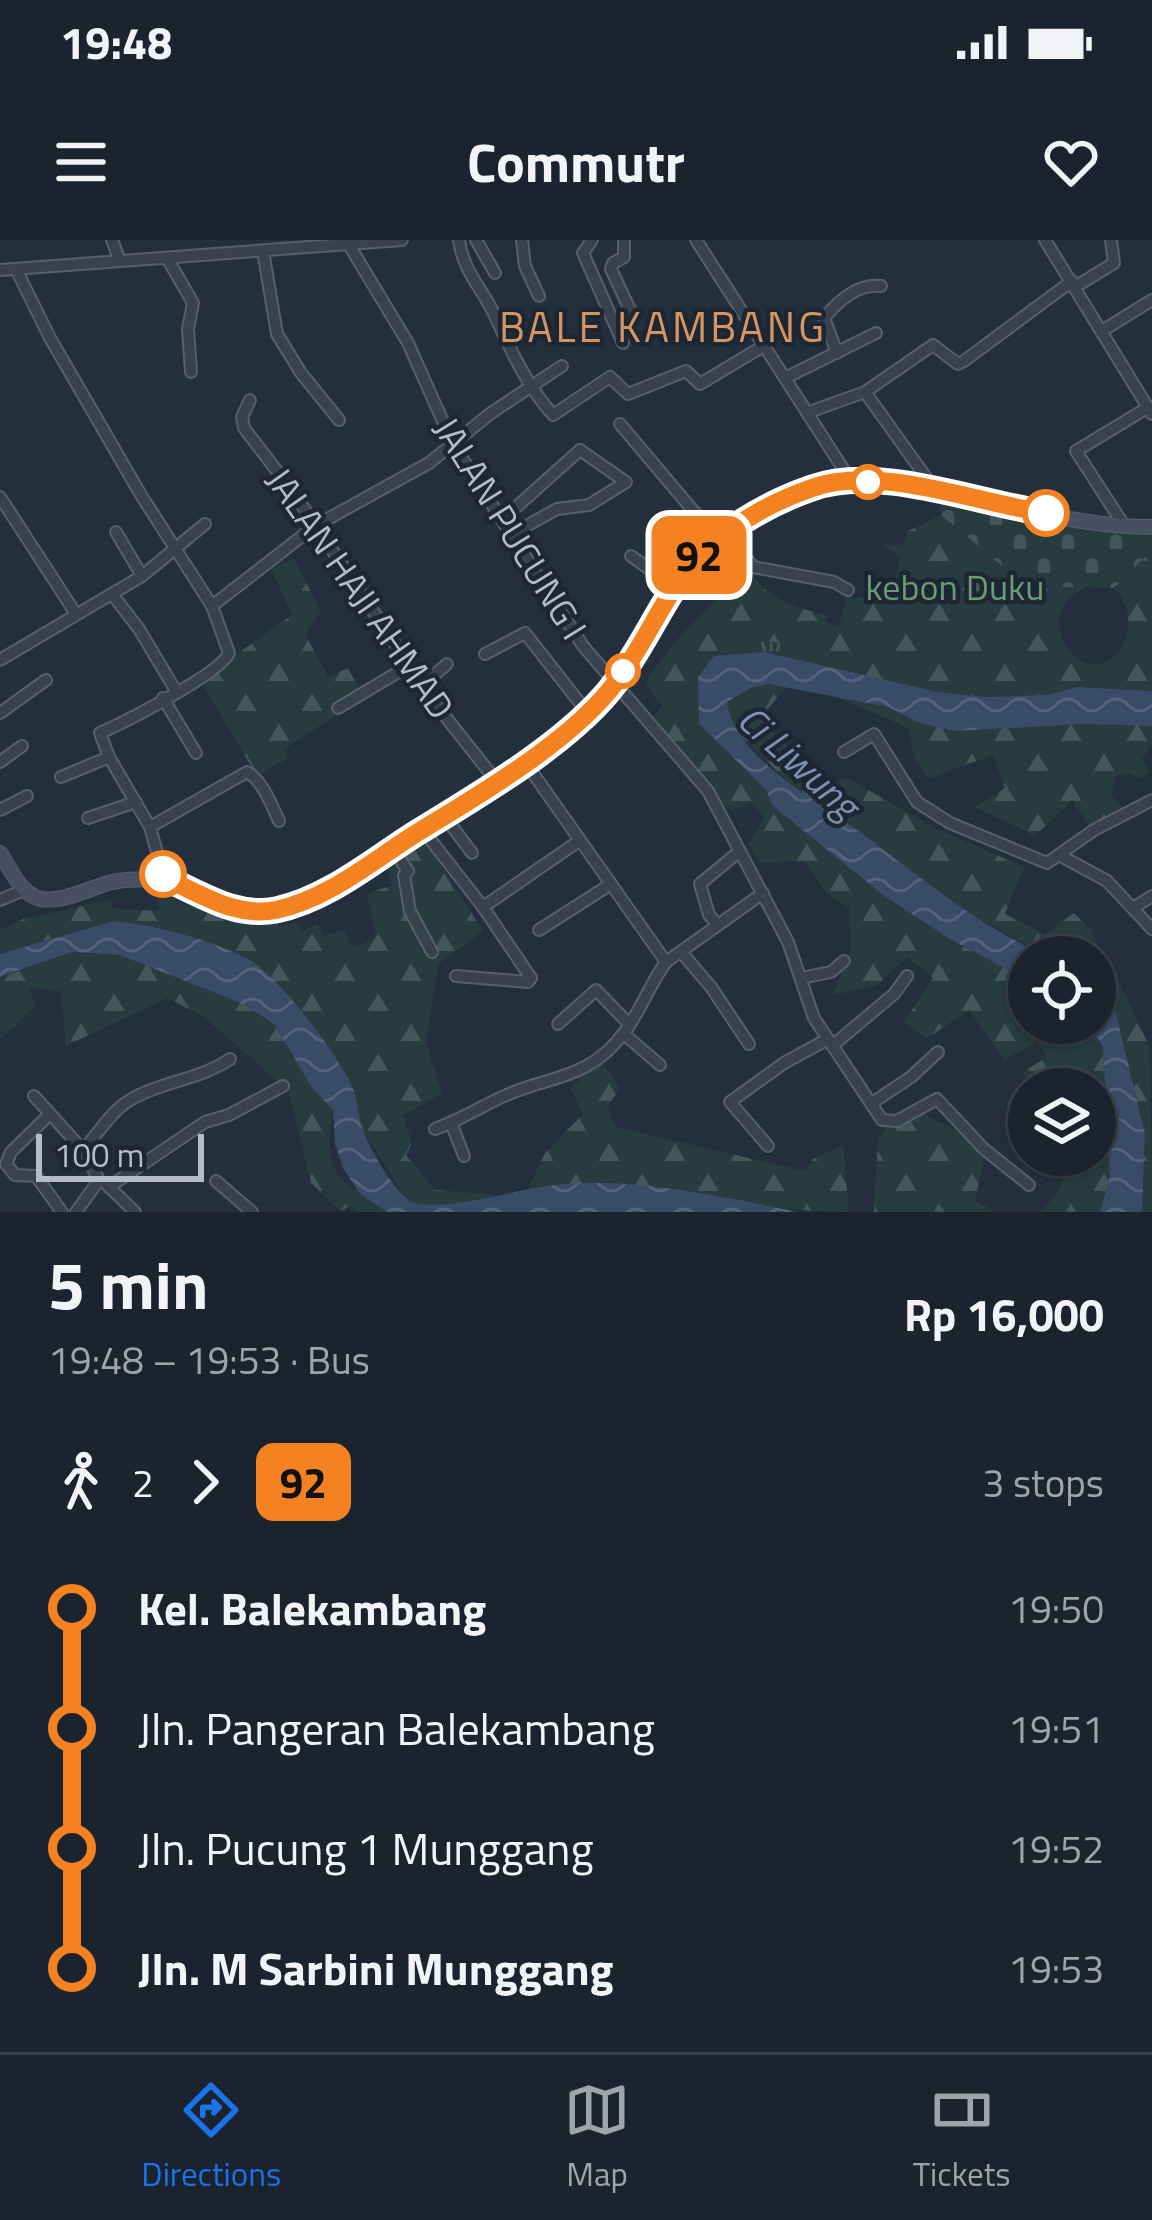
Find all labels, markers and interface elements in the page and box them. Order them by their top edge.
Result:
text: 19:48 [60,8,172,76]
text: Commutr [467,121,685,203]
icon: menu [48,129,114,195]
icon: heart [1038,129,1104,195]
district label: BALE KAMBANG [499,294,827,358]
street label: JALAN PUCUNG I [421,406,601,650]
street label: JALAN HAJI AHMAD [254,456,468,730]
unlabelled marker [852,466,884,498]
unlabelled marker [1024,491,1068,535]
line badge: 92 [645,516,753,594]
text: 92 [675,523,723,587]
park label: kebon Duku [866,559,1044,614]
unlabelled marker [607,655,639,687]
water label: Ci Liwung [725,690,877,835]
unlabelled marker [141,852,185,896]
map controls [1008,936,1116,1176]
button: locate [1008,936,1116,1044]
button: layers [1008,1068,1116,1176]
scale bar [36,1128,204,1181]
text: 100 m [54,1130,144,1180]
text: 5 min [48,1234,208,1335]
text: Rp 16,000 [904,1280,1104,1348]
text: 19:48 – 19:53 · Bus [48,1330,370,1389]
icon: walk [48,1449,114,1515]
icon: forward [172,1449,238,1515]
text: 92 [280,1450,327,1514]
text: 2 [132,1453,154,1512]
text: 3 stops [982,1453,1104,1512]
text: Kel. Balekambang [138,1574,486,1642]
text: 19:50 [1008,1579,1104,1638]
text: Jln. Pangeran Balekambang [138,1694,655,1762]
text: 19:51 [1008,1699,1104,1758]
text: Jln. Pucung 1 Munggang [138,1814,594,1882]
text: 19:52 [1008,1819,1104,1878]
text: Jln. M Sarbini Munggang [138,1934,614,2002]
text: 19:53 [1008,1939,1104,1998]
tab: Directions [141,2077,281,2199]
tab: Map [564,2077,630,2199]
tab: Tickets [913,2077,1011,2199]

